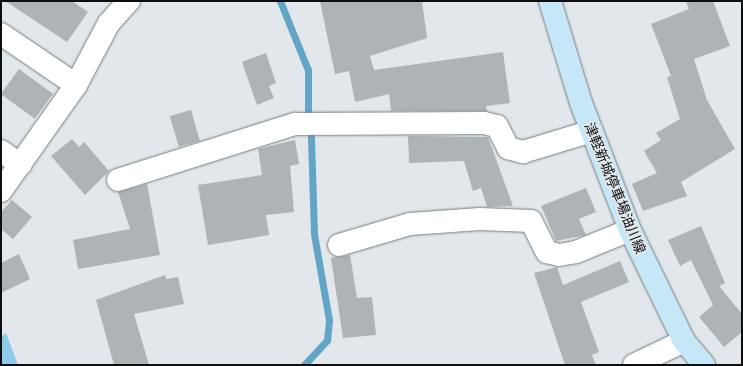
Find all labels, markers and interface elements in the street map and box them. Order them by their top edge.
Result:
street label: 津軽新城停車場油川線 [581,120,649,256]

